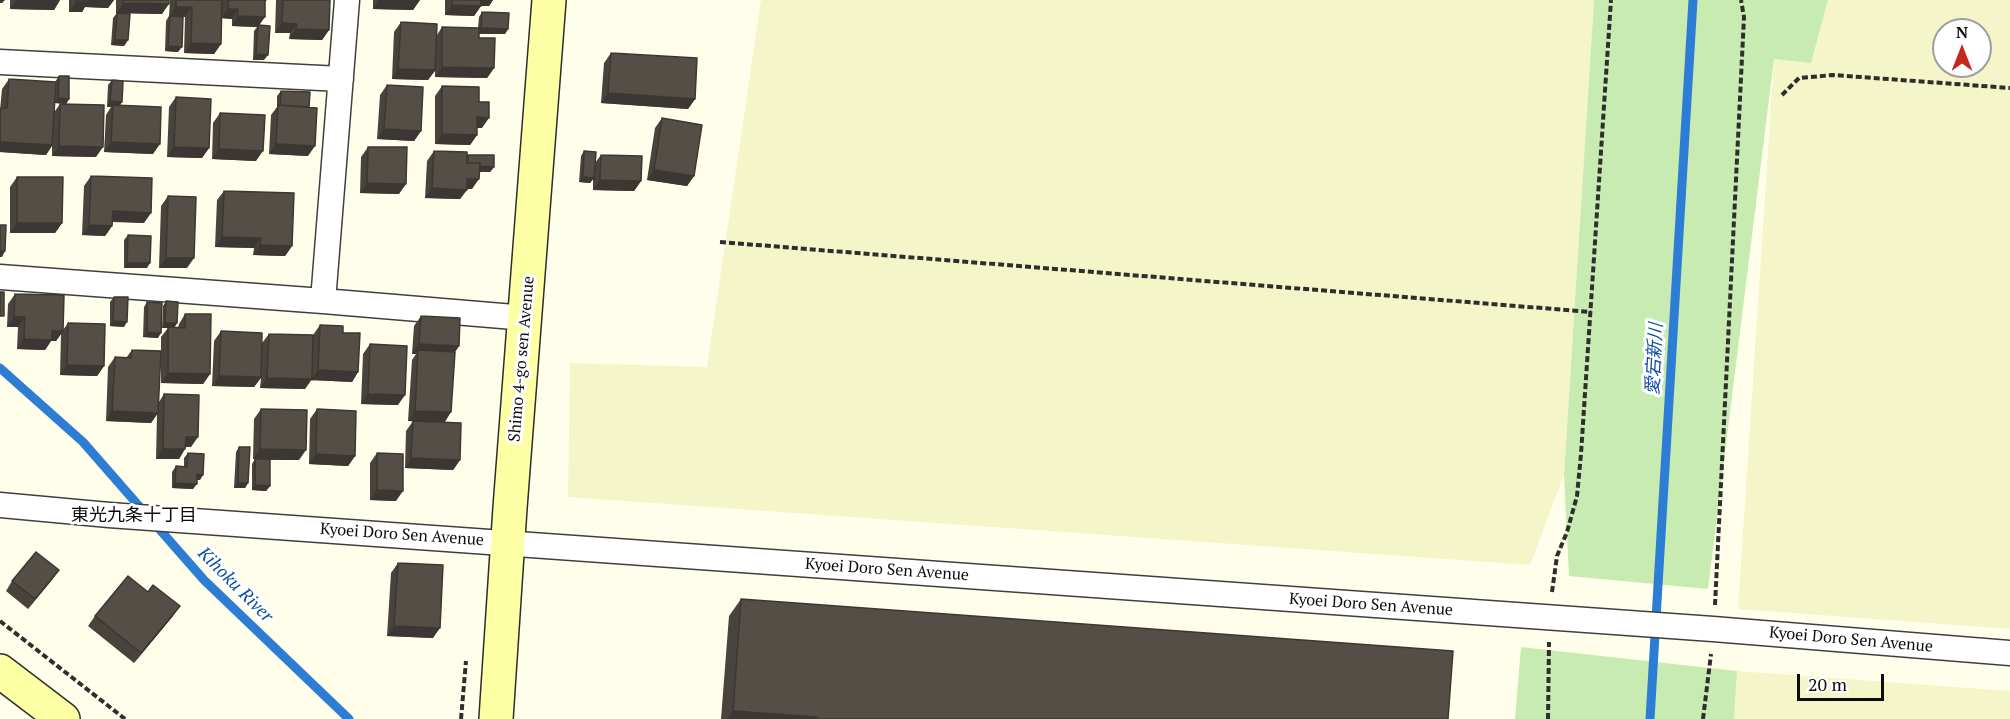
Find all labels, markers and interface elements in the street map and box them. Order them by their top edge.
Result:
north arrow [1932,18,1992,78]
text: N [1956,21,1968,43]
street label: Shimo 4-go sen Avenue [505,275,539,443]
water label: 愛宕新川 [1642,322,1668,396]
district label: 東光九条十丁目 [71,505,197,527]
street label: Kyoei Doro Sen Avenue [319,520,485,550]
water label: Kihoku River [193,543,277,627]
street label: Kyoei Doro Sen Avenue [804,555,970,585]
street label: Kyoei Doro Sen Avenue [1288,590,1454,620]
street label: Kyoei Doro Sen Avenue [1768,623,1934,657]
scale bar [1800,662,1887,700]
text: 20 m [1808,672,1847,696]

